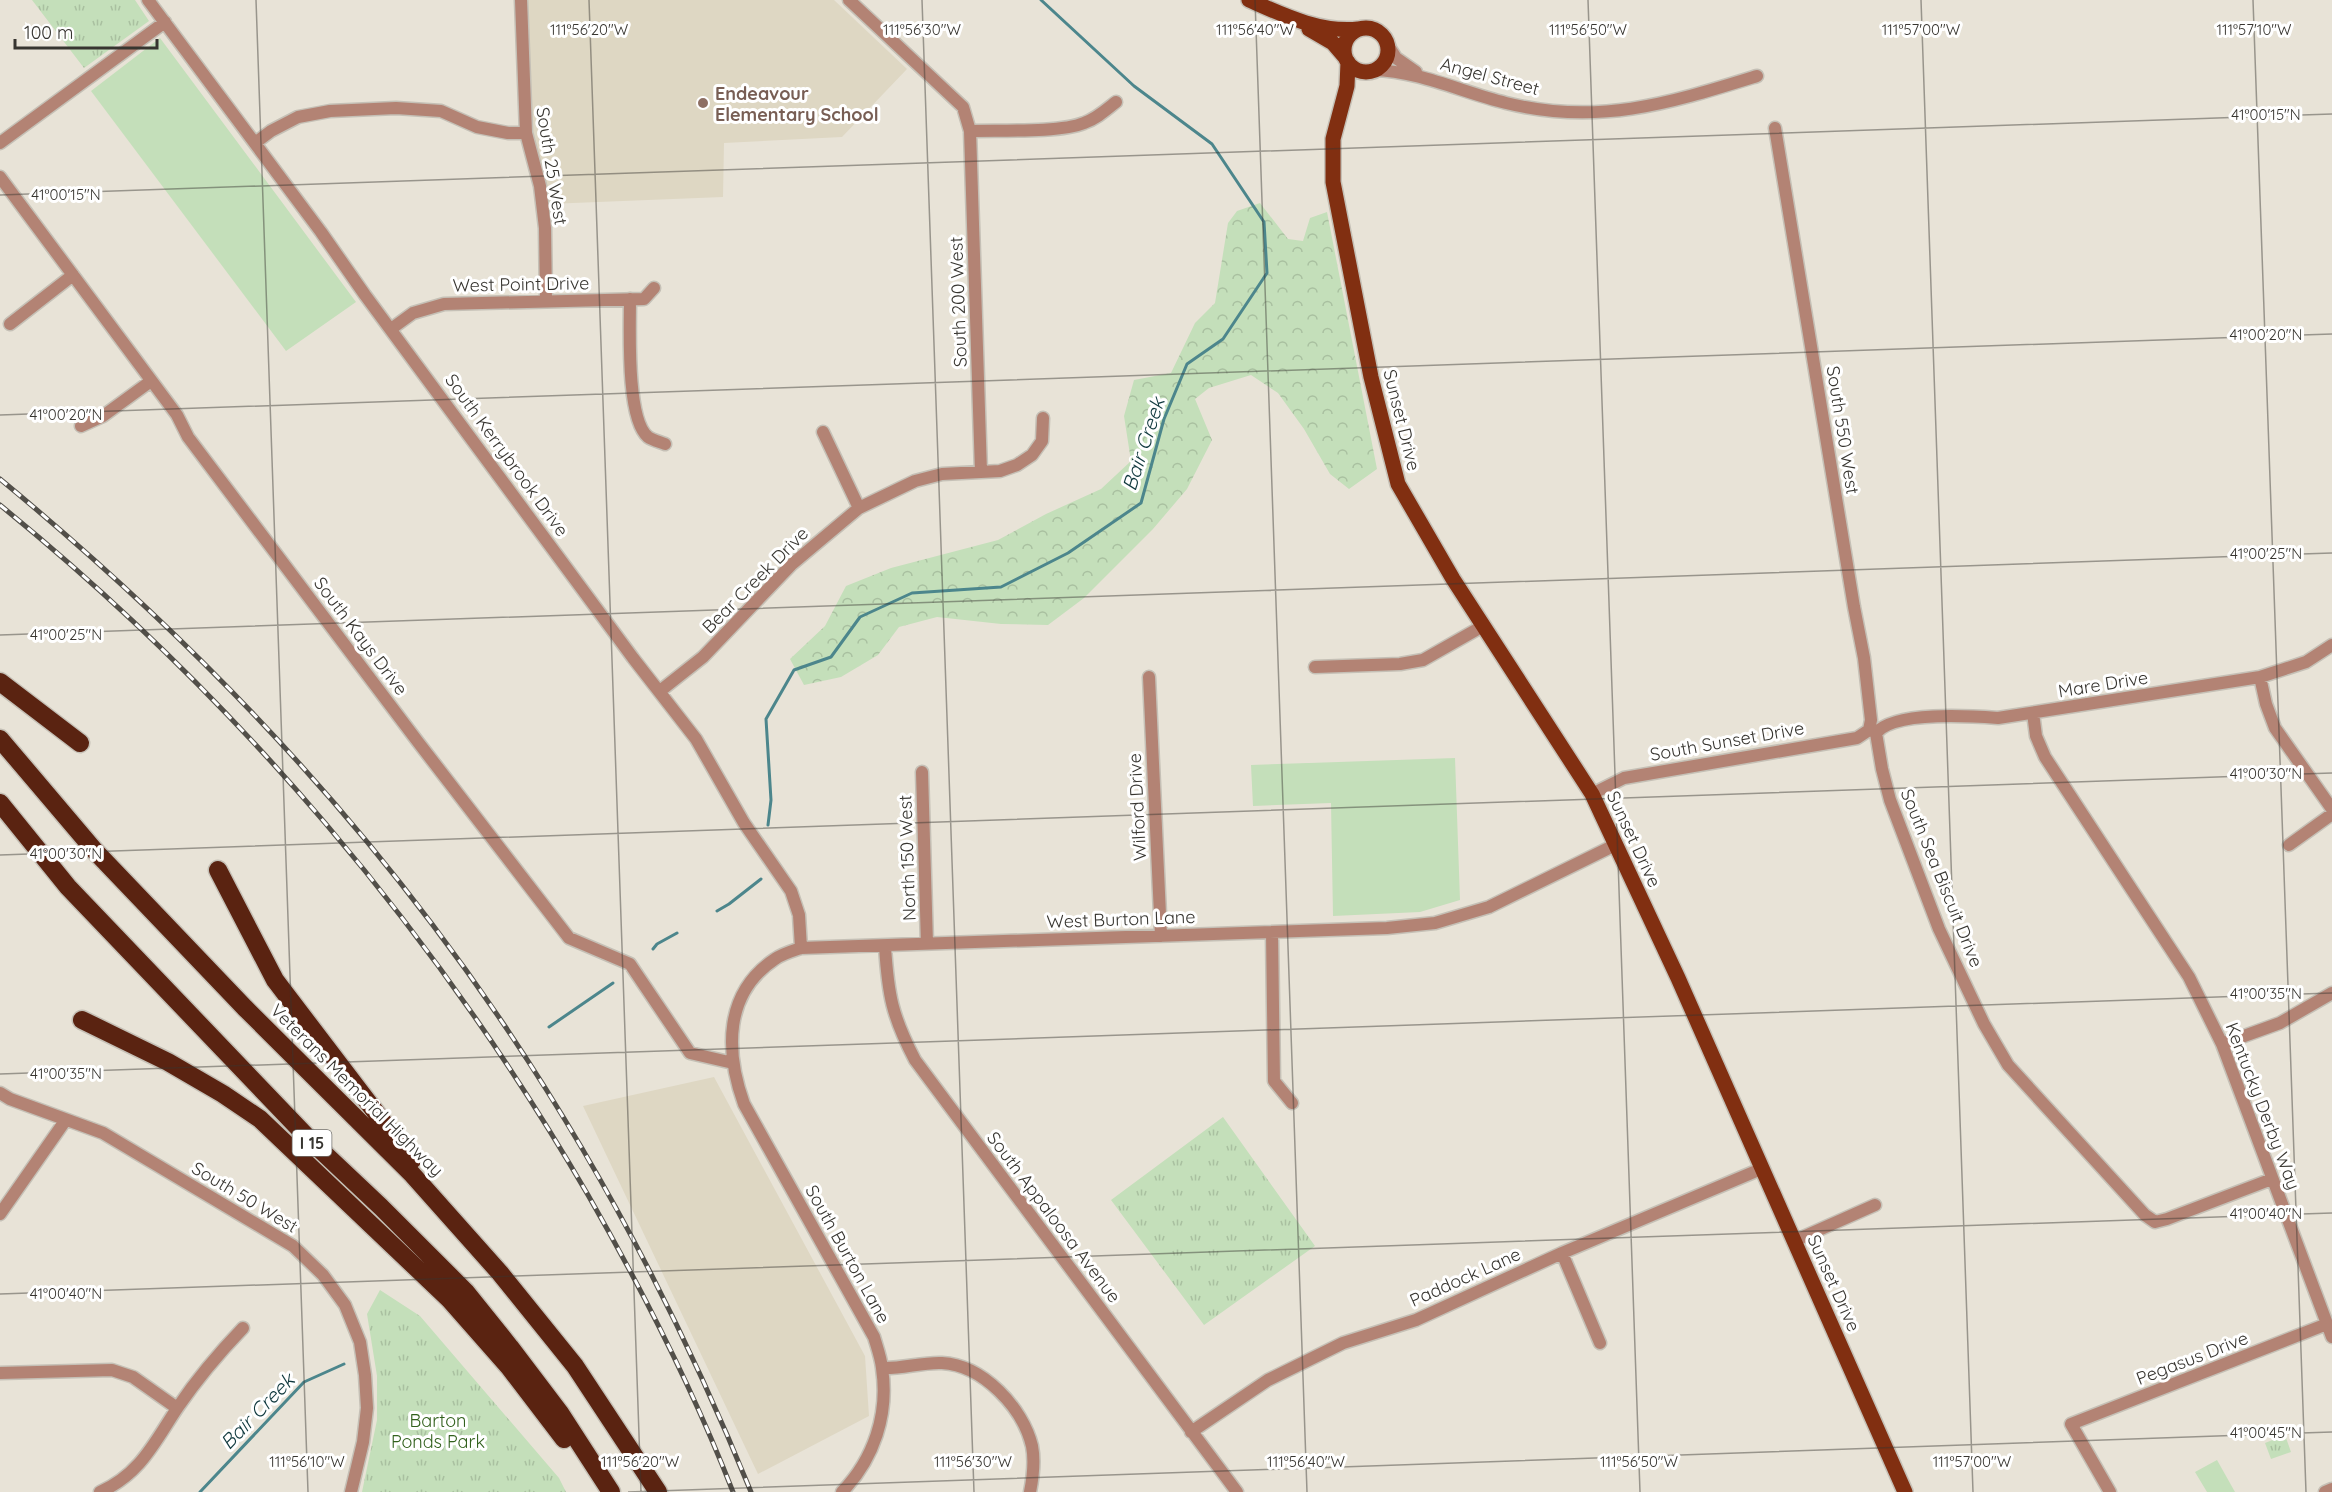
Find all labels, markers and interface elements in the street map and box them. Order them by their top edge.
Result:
scale bar [15,12,158,50]
text: 111°56'20"W [550,20,629,39]
text: 111°56'30"W [883,20,961,39]
text: 111°56'40"W [1216,20,1294,39]
text: 111°56'50"W [1549,20,1628,39]
text: 111°57'00"W [1882,20,1961,39]
text: 111°57'10"W [2216,20,2292,39]
text: 100 m [24,21,73,44]
street label: Angel Street [1438,52,1542,100]
place label: Endeavour Elementary School [715,82,879,126]
marker: Endeavour Elementary School [696,96,710,110]
street label: South 25 West [531,105,573,227]
text: 41°00'15"N [2231,105,2301,124]
text: 41°00'15"N [31,185,101,204]
street label: South 200 West [944,236,972,368]
street label: West Point Drive [452,271,590,297]
text: 41°00'20"N [2230,325,2302,344]
street label: South 550 West [1822,364,1864,496]
street label: Sunset Drive [1378,367,1426,473]
street label: South Kerrybrook Drive [440,369,574,541]
water label: Bair Creek [1116,392,1170,494]
text: 41°00'20"N [30,405,102,424]
street label: Bear Creek Drive [697,522,813,638]
text: 41°00'25"N [2230,544,2302,563]
street label: South Kays Drive [309,572,413,700]
text: 41°00'25"N [30,625,102,644]
street label: Mare Drive [2056,666,2150,702]
street label: South Sunset Drive [1648,716,1806,766]
street label: Wilford Drive [1123,753,1151,861]
text: 41°00'30"N [2230,764,2302,783]
street label: South Sea Biscuit Drive [1896,785,1988,971]
street label: Sunset Drive [1602,787,1666,891]
street label: North 150 West [893,795,921,921]
text: 41°00'30"N [30,844,102,863]
street label: West Burton Lane [1046,905,1196,933]
text: 41°00'35"N [2230,984,2302,1003]
street label: Veterans Memorial Highway [266,999,448,1181]
street label: Kentucky Derby Way [2220,1019,2306,1193]
text: 41°00'35"N [30,1064,102,1083]
street label: South Appaloosa Avenue [982,1127,1126,1307]
road number: I 15 [292,1130,332,1156]
street label: South 50 West [188,1156,302,1238]
street label: South Burton Lane [800,1181,896,1327]
text: 41°00'40"N [2230,1204,2302,1223]
street label: Sunset Drive [1802,1231,1866,1335]
street label: Paddock Lane [1406,1242,1524,1312]
text: 41°00'40"N [30,1284,102,1303]
street label: Pegasus Drive [2133,1326,2251,1390]
water label: Bair Creek [215,1366,301,1454]
park label: Barton Ponds Park [391,1409,485,1453]
text: 41°00'45"N [2230,1423,2302,1442]
text: 111°56'10"W [269,1452,345,1471]
text: 111°56'20"W [601,1452,680,1471]
text: 111°56'30"W [934,1452,1012,1471]
text: 111°56'40"W [1267,1452,1345,1471]
text: 111°56'50"W [1600,1452,1679,1471]
text: 111°57'00"W [1933,1452,2012,1471]

